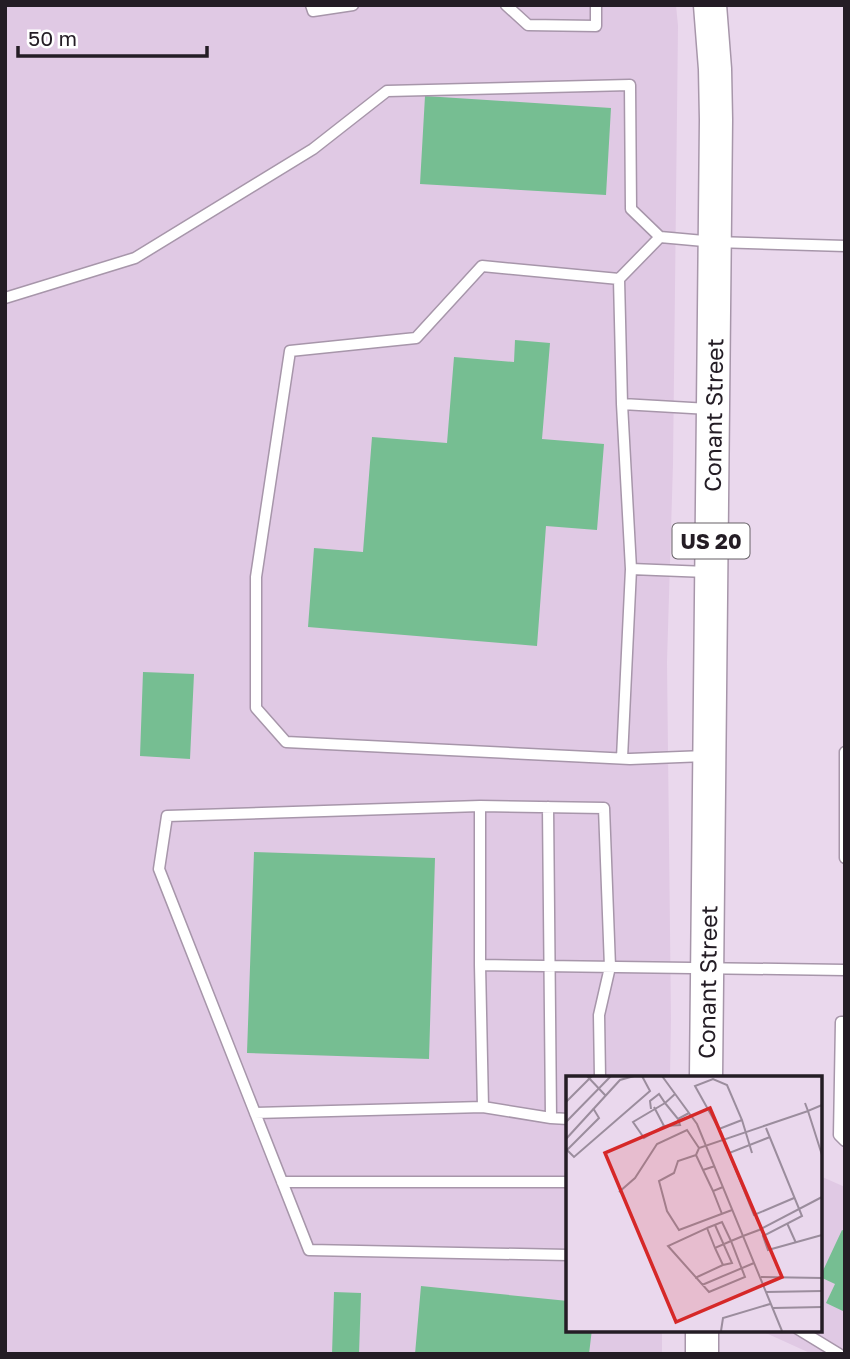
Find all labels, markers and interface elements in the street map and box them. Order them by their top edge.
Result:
scale bar [18,14,206,58]
text: 50 m [28,25,77,51]
street label: Conant Street [698,338,728,492]
road number: US 20 [672,524,750,558]
street label: Conant Street [692,905,722,1059]
inset map [566,1076,822,1331]

